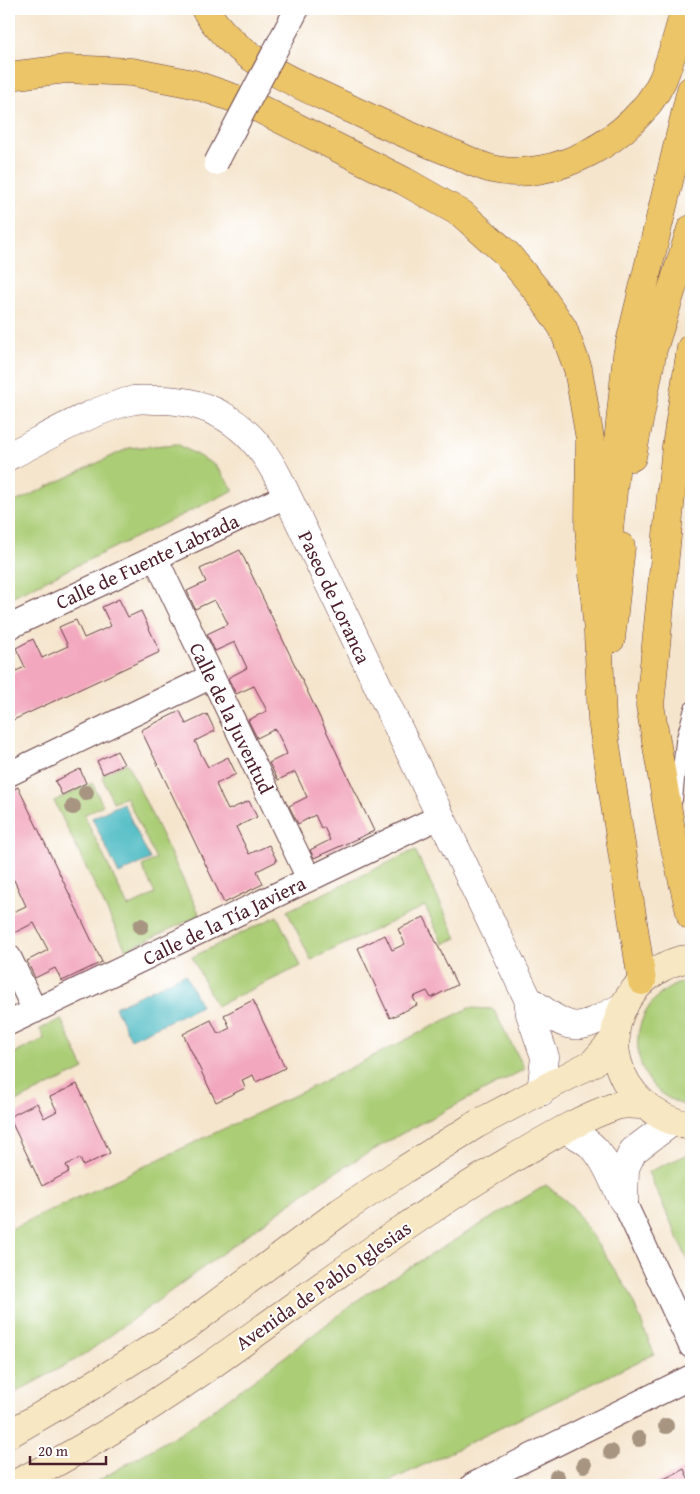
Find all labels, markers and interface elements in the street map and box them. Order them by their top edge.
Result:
street label: Calle de Fuente Labrada [51,506,244,616]
street label: Paseo de Loranca [292,526,379,669]
street label: Calle de la Juventud [183,637,281,799]
street label: Calle de la Tía Javiera [138,868,311,972]
street label: Avenida de Pablo Iglesias [229,1213,417,1357]
scale bar [30,1434,106,1466]
text: 20 m [38,1440,69,1461]

